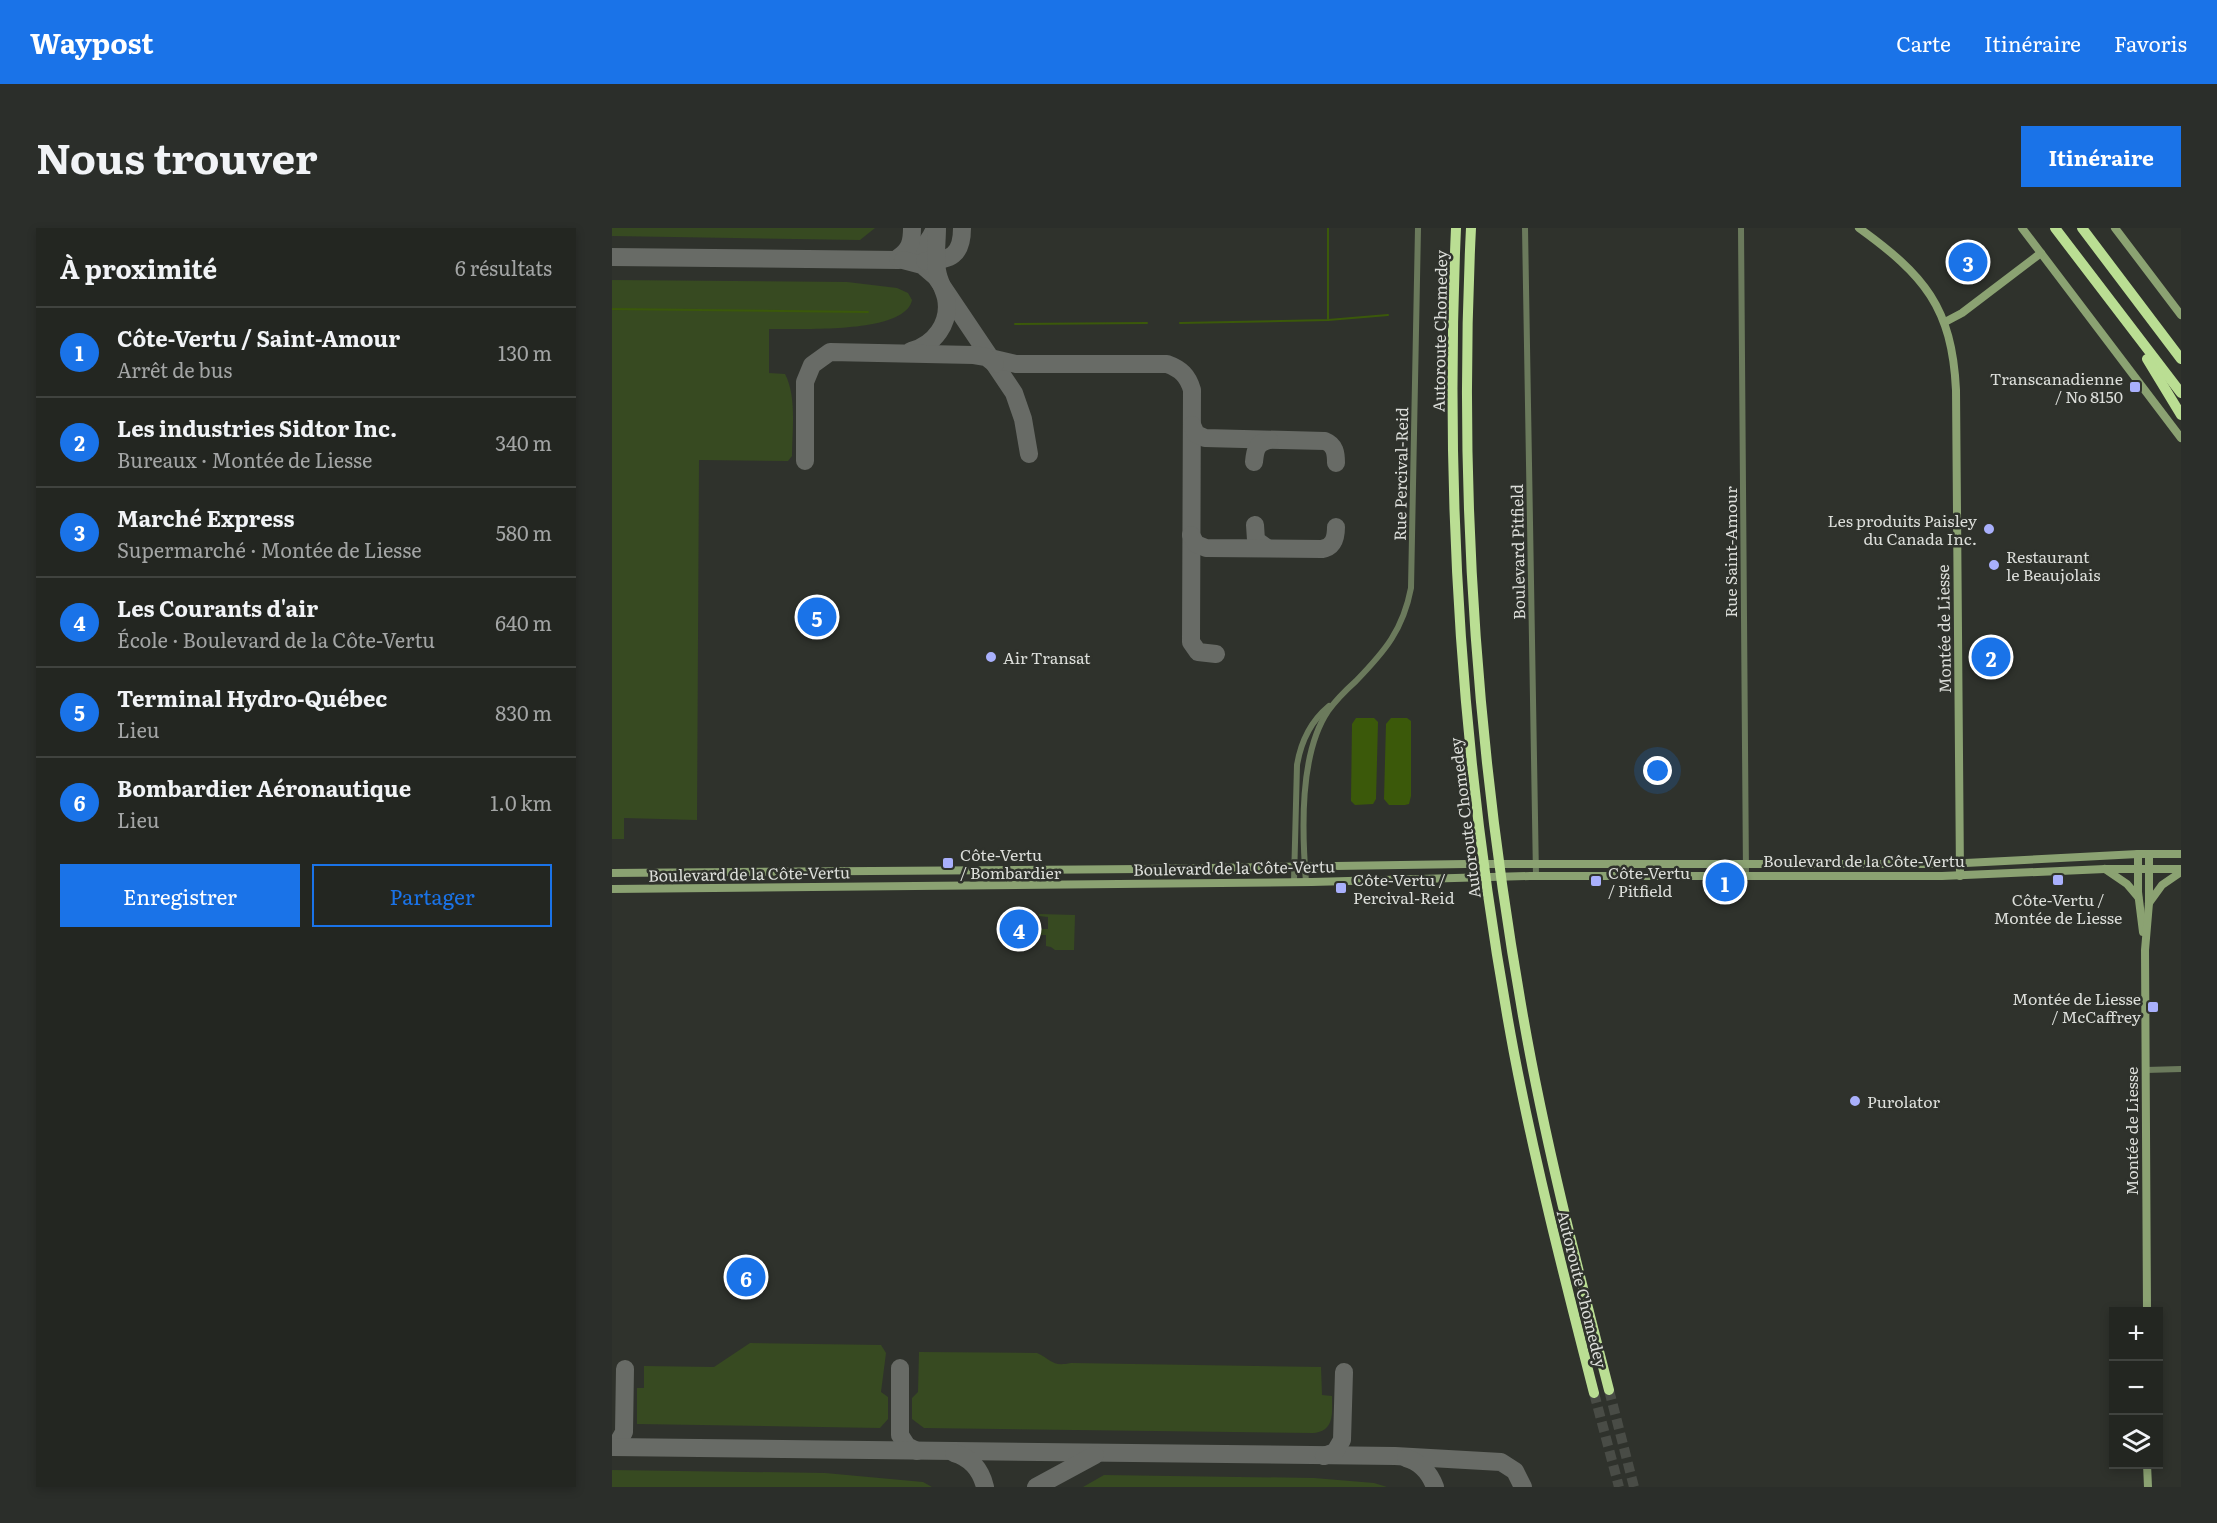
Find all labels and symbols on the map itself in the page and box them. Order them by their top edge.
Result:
pin: 3 [1948,240,1988,285]
street label: Autoroute Chomedey [1426,249,1452,412]
place label: Transcanadienne / No 8150 [1990,366,2123,408]
marker: Transcanadienne / No 8150 [2128,380,2142,394]
street label: Rue Percival-Reid [1387,407,1413,541]
street label: Boulevard Pitfield [1504,484,1530,620]
street label: Rue Saint-Amour [1718,486,1742,618]
place label: Les produits Paisley du Canada Inc. [1827,508,1978,550]
marker: Les produits Paisley du Canada Inc. [1982,522,1996,536]
place label: Restaurant le Beaujolais [2006,544,2101,586]
marker: Restaurant le Beaujolais [1987,558,2001,572]
street label: Montée de Liesse [1930,564,1956,694]
pin: 5 [798,594,836,640]
pin: 2 [1972,634,2010,680]
place label: Air Transat [1003,645,1091,669]
marker: Air Transat [984,650,998,664]
street label: Autoroute Chomedey [1442,735,1486,900]
your location [1643,756,1672,785]
place label: Côte-Vertu / Bombardier [960,842,1062,884]
street label: Boulevard de la Côte-Vertu [1763,848,1965,872]
street label: Boulevard de la Côte-Vertu [1133,853,1335,881]
marker: Côte-Vertu / Bombardier [941,856,955,870]
street label: Boulevard de la Côte-Vertu [648,859,850,887]
place label: Côte-Vertu / Pitfield [1608,860,1690,902]
pin: 1 [1706,860,1744,904]
place label: Côte-Vertu / Percival-Reid [1353,867,1455,909]
marker: Côte-Vertu / Montée de Liesse [2051,873,2065,887]
marker: Côte-Vertu / Pitfield [1589,874,1603,888]
marker: Côte-Vertu / Percival-Reid [1334,881,1348,895]
place label: Côte-Vertu / Montée de Liesse [1994,887,2122,929]
pin: 4 [1000,906,1038,952]
place label: Montée de Liesse / McCaffrey [2012,986,2142,1028]
marker: Montée de Liesse / McCaffrey [2146,1000,2160,1014]
street label: Montée de Liesse [2119,1067,2143,1195]
place label: Purolator [1867,1089,1940,1113]
marker: Purolator [1848,1094,1862,1108]
street label: Autoroute Chomedey [1552,1207,1614,1371]
pin: 6 [726,1254,766,1300]

